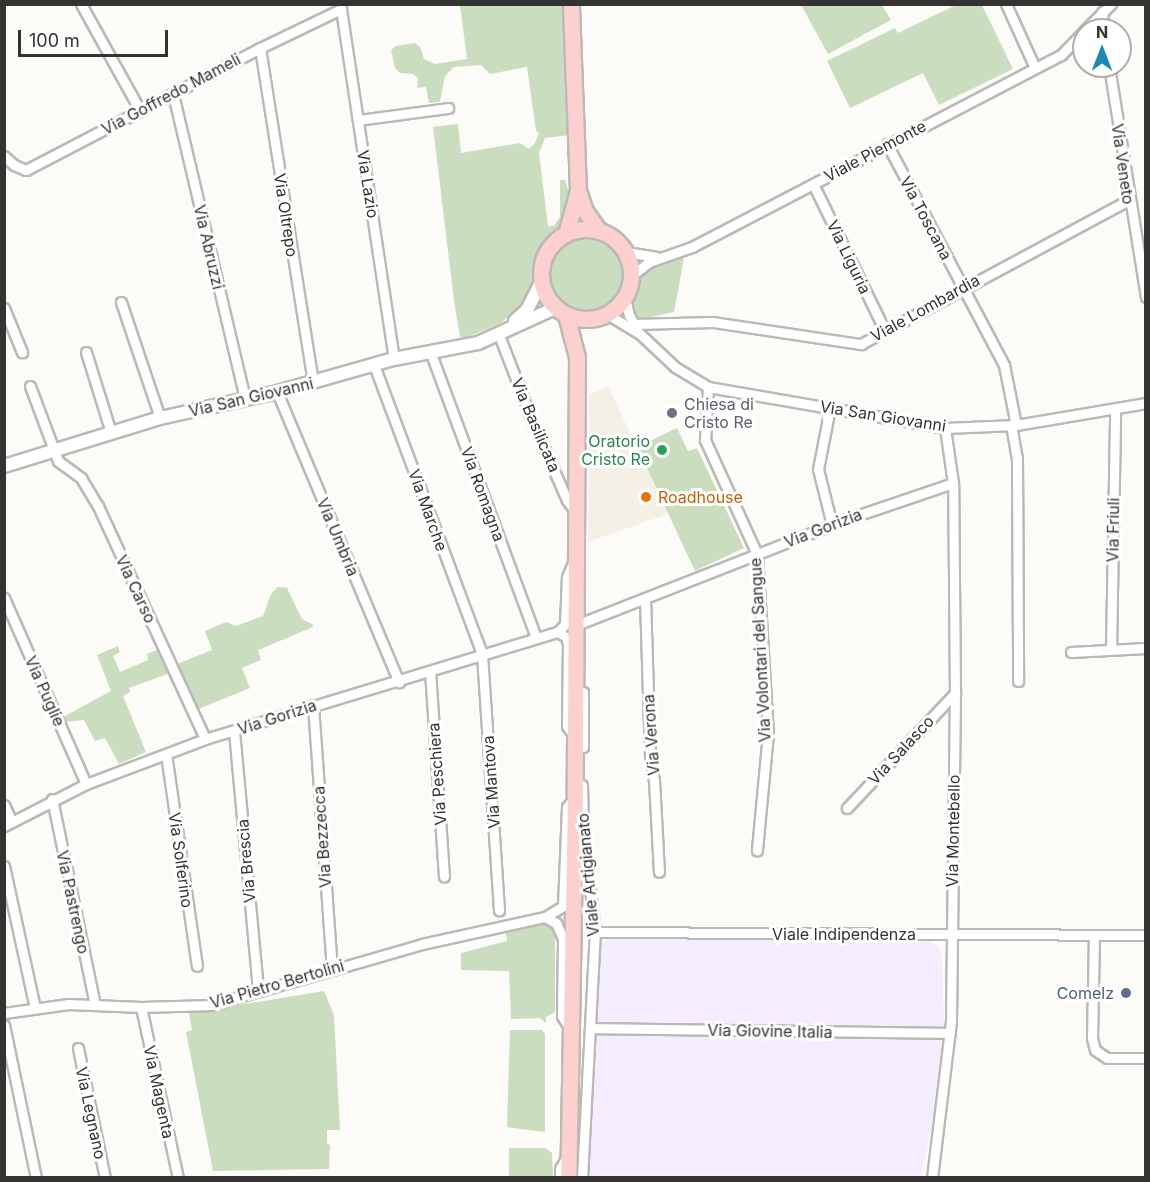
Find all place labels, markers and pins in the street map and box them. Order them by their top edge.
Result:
place label: Chiesa di Cristo Re [684,394,754,432]
marker: Chiesa di Cristo Re [665,406,679,420]
place label: Oratorio Cristo Re [581,431,650,469]
marker: Oratorio Cristo Re [655,443,669,457]
place label: Roadhouse [658,487,743,507]
marker: Roadhouse [639,490,653,504]
place label: Comelz [1057,983,1114,1003]
marker: Comelz [1119,986,1133,1000]

